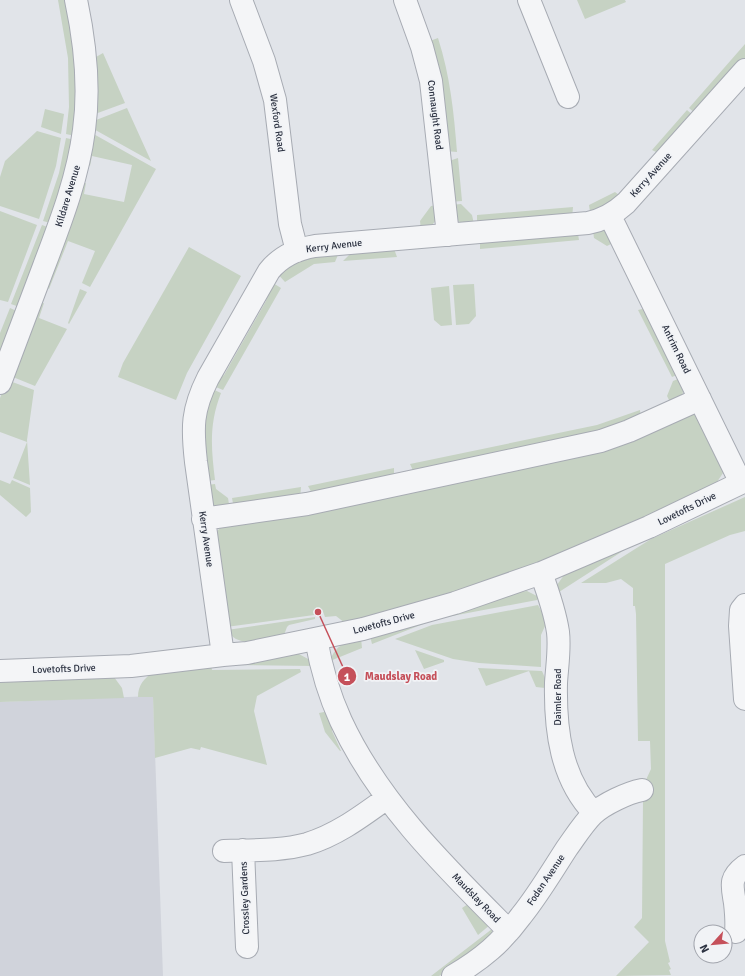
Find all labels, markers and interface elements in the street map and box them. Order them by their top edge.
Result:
street label: Connaught Road [425,79,445,151]
street label: Wexford Road [267,93,287,153]
street label: Kerry Avenue [628,150,674,200]
street label: Kildare Avenue [53,164,83,228]
street label: Kerry Avenue [305,237,363,255]
street label: Antrim Road [659,322,693,376]
street label: Lovetofts Drive [656,490,718,528]
street label: Kerry Avenue [196,510,216,568]
street label: Lovetofts Drive [352,609,416,637]
street label: Lovetofts Drive [32,662,96,676]
callout: Maudslay Road [337,665,446,688]
street label: Daimler Road [552,668,564,726]
text: 1 [344,670,351,685]
text: Maudslay Road [365,670,437,683]
street label: Foden Avenue [524,852,568,908]
street label: Crossley Gardens [238,861,252,935]
street label: Maudslay Road [449,871,503,925]
north arrow [693,924,733,964]
text: N [697,942,712,955]

